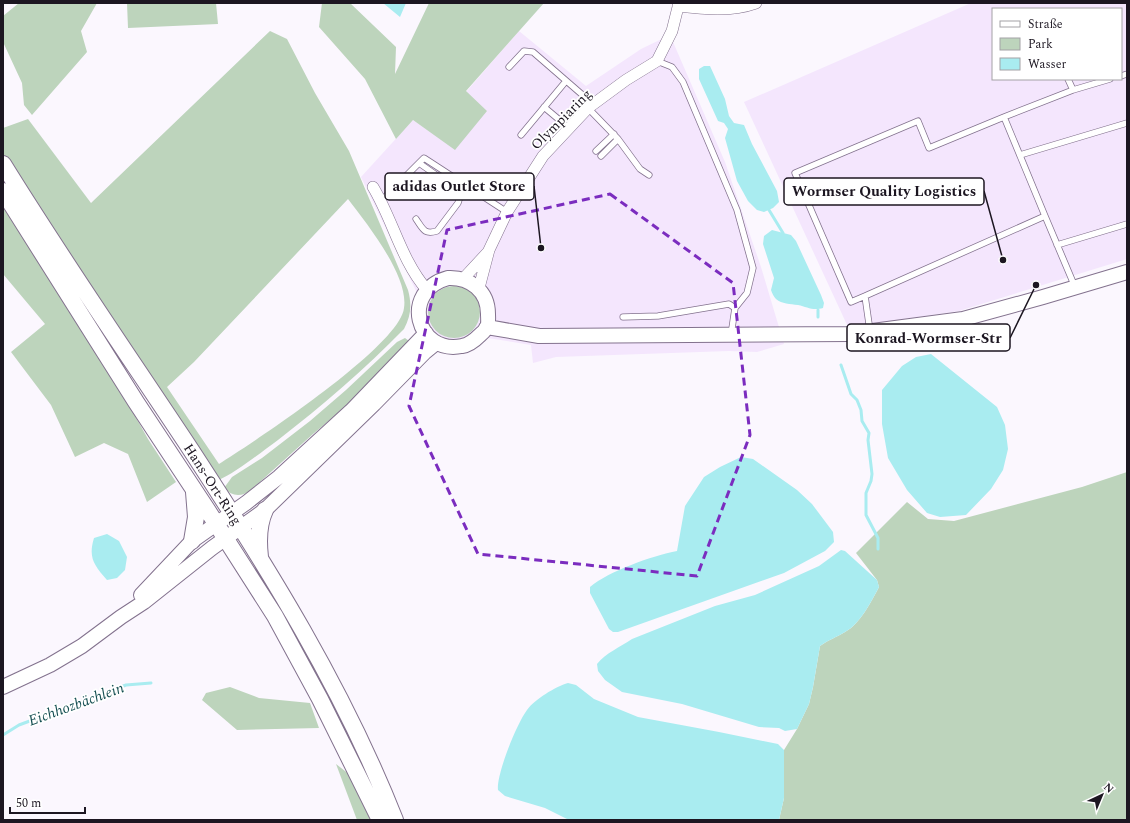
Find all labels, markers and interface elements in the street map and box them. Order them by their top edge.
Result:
legend [992,8,1122,80]
text: Straße [1028,15,1063,34]
text: Park [1028,35,1053,54]
text: Wasser [1028,55,1066,74]
street label: Olympiaring [526,84,597,155]
callout: adidas Outlet Store [385,173,534,200]
text: adidas Outlet Store [393,175,525,198]
callout: Wormser Quality Logistics [784,178,984,205]
text: Wormser Quality Logistics [792,180,976,203]
callout: Konrad-Wormser-Str [847,324,1010,351]
text: Konrad-Wormser-Str [854,327,1002,350]
street label: Hans-Ort-Ring [178,439,247,529]
water label: Eichhozbächlein [25,676,127,732]
north arrow [1082,775,1122,815]
text: N [1099,779,1118,797]
scale bar [10,789,85,815]
text: 50 m [16,794,41,813]

